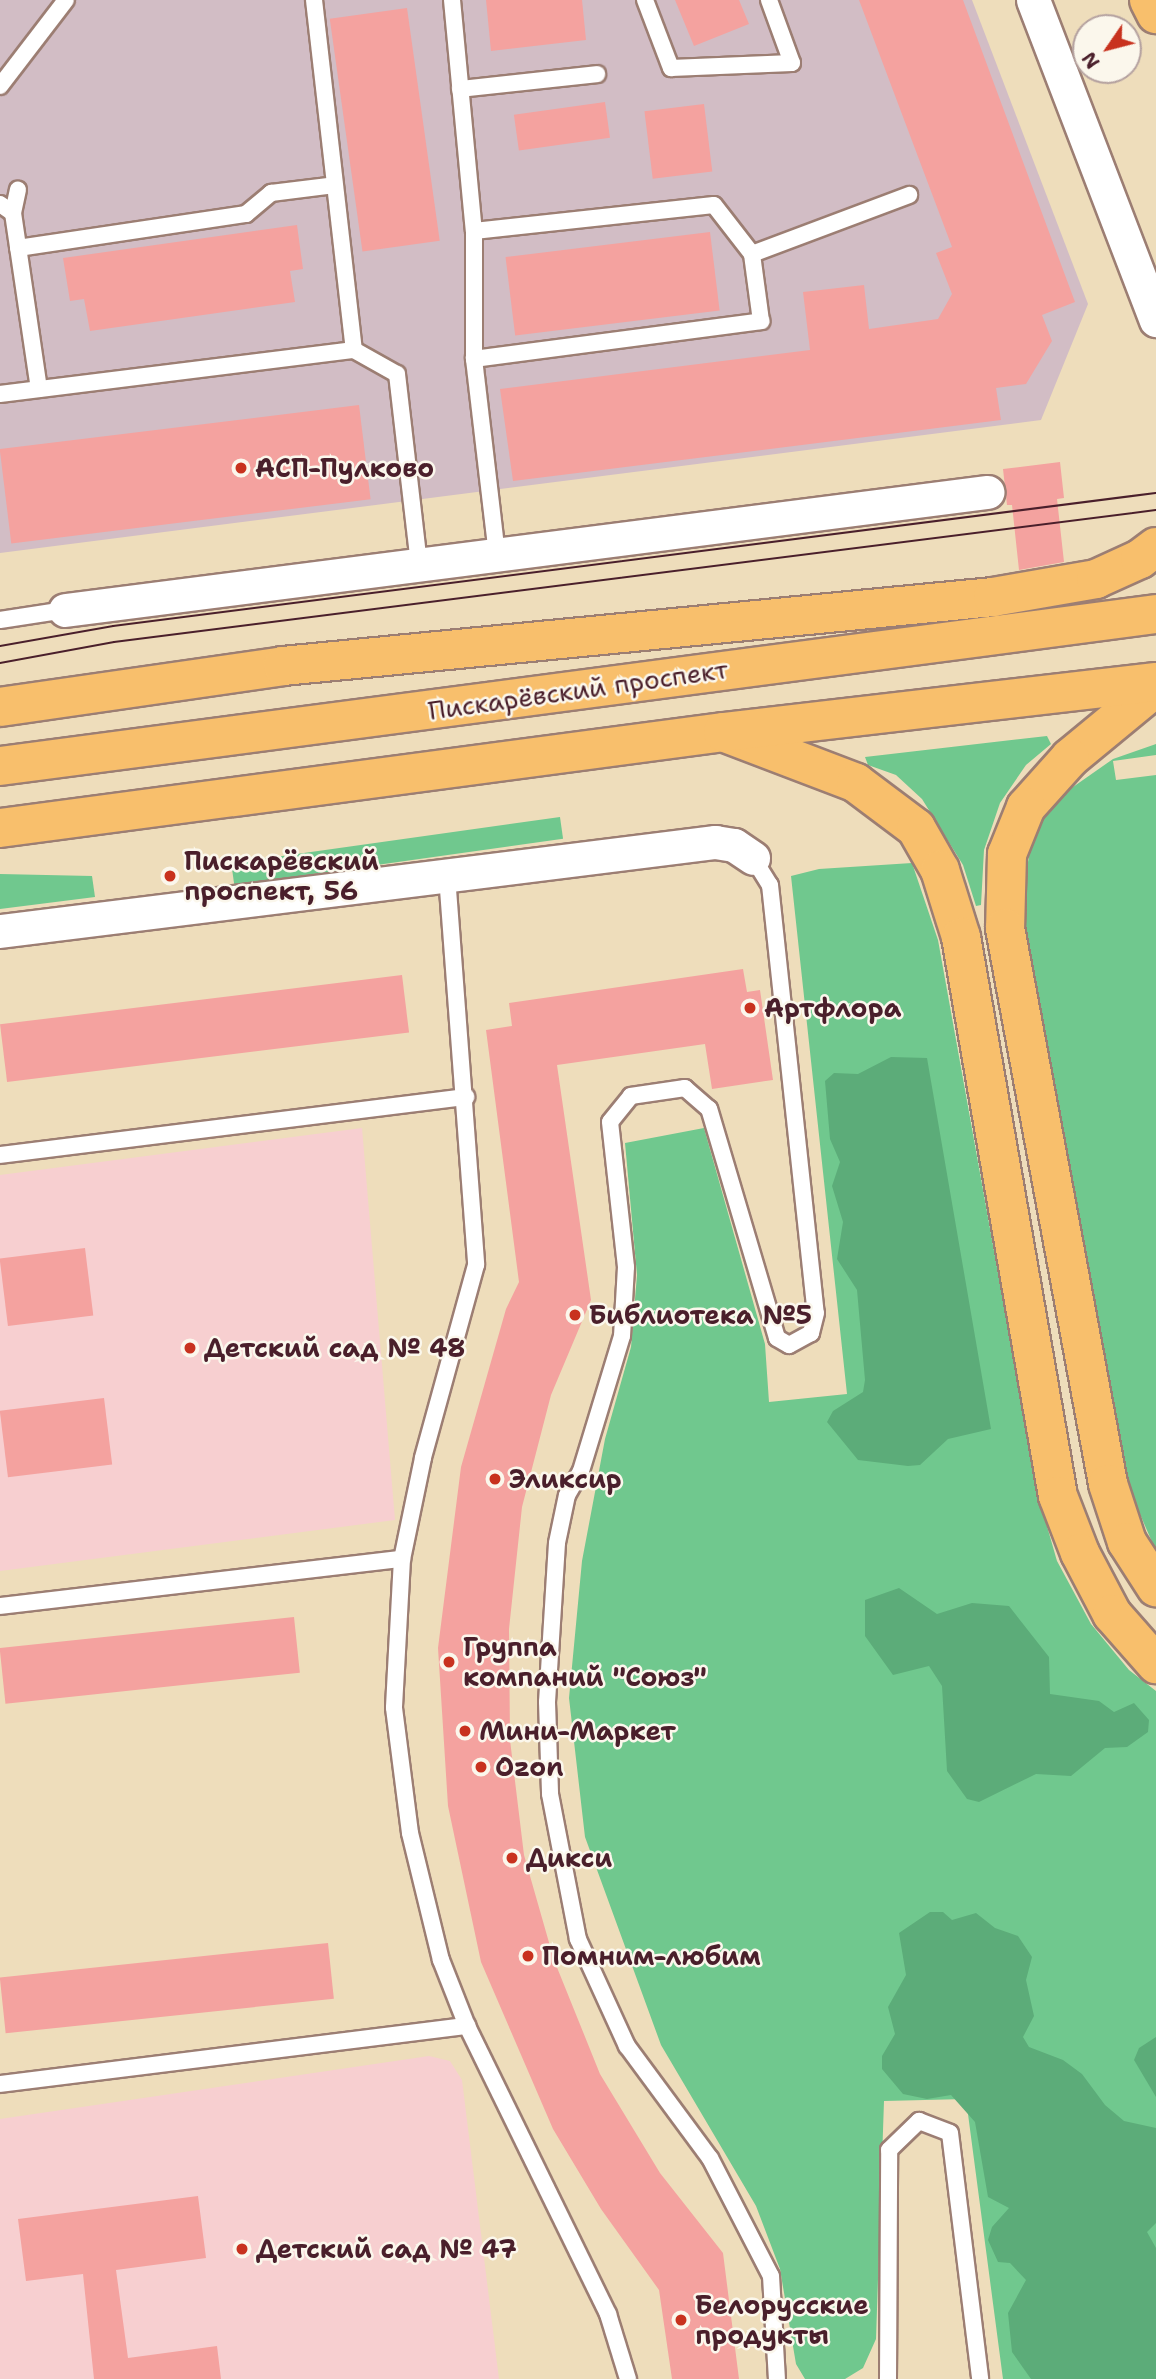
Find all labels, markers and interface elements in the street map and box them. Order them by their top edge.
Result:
north arrow [1072,14,1142,84]
text: N [1076,47,1106,74]
place label: АСП-Пулково [255,452,434,484]
marker: АСП-Пулково [233,460,249,476]
street label: Пискарёвский проспект [426,654,730,726]
place label: Пискарёвский проспект, 56 [184,845,379,906]
marker: Пискарёвский проспект, 56 [162,868,178,884]
place label: Артфлора [764,992,901,1024]
marker: Артфлора [742,1000,758,1016]
place label: Библиотека №5 [589,1299,812,1331]
marker: Библиотека №5 [567,1307,583,1323]
place label: Детский сад № 48 [204,1332,466,1364]
marker: Детский сад № 48 [182,1340,198,1356]
place label: Эликсир [509,1463,622,1495]
marker: Эликсир [487,1471,503,1487]
place label: Группа компаний "Союз" [463,1631,707,1692]
marker: Группа компаний "Союз" [441,1654,457,1670]
place label: Мини-Маркет [479,1715,676,1747]
marker: Мини-Маркет [457,1723,473,1739]
place label: Ozon [495,1751,564,1783]
marker: Ozon [473,1759,489,1775]
place label: Дикси [526,1842,612,1874]
marker: Дикси [504,1850,520,1866]
place label: Помним-любим [542,1940,761,1972]
marker: Помним-любим [520,1948,536,1964]
place label: Детский сад № 47 [256,2233,517,2265]
marker: Детский сад № 47 [234,2241,250,2257]
place label: Белорусские продукты [695,2289,869,2350]
marker: Белорусские продукты [673,2312,689,2328]

